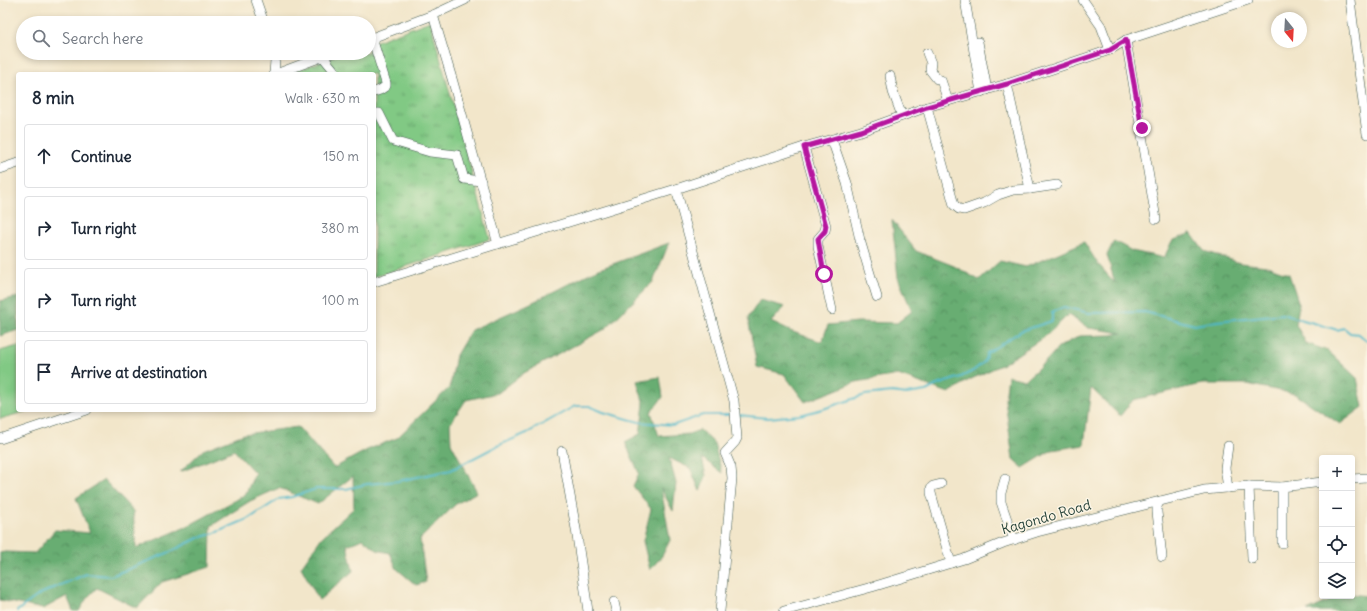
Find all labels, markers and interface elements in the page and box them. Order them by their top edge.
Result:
north arrow [1271,12,1307,48]
search box [16,16,376,60]
icon: search [30,27,52,49]
text: Search here [62,29,143,48]
text: 8 min [32,87,74,109]
text: Walk · 630 m [285,90,360,107]
route end [1133,119,1151,137]
icon: ahead [33,145,55,167]
text: Continue [71,147,132,166]
text: 150 m [323,148,359,165]
icon: right [33,217,55,239]
text: Turn right [71,219,136,238]
text: 380 m [321,220,359,237]
route start [815,265,833,283]
icon: right [33,289,55,311]
text: Turn right [71,291,136,310]
text: 100 m [322,292,359,309]
icon: arrive [33,361,55,383]
text: Arrive at destination [71,363,207,382]
map controls [1319,455,1355,599]
button: + [1319,455,1355,491]
button: − [1319,491,1355,527]
street label: Kagondo Road [999,496,1093,538]
button: locate [1319,527,1355,563]
button: layers [1319,563,1355,599]

